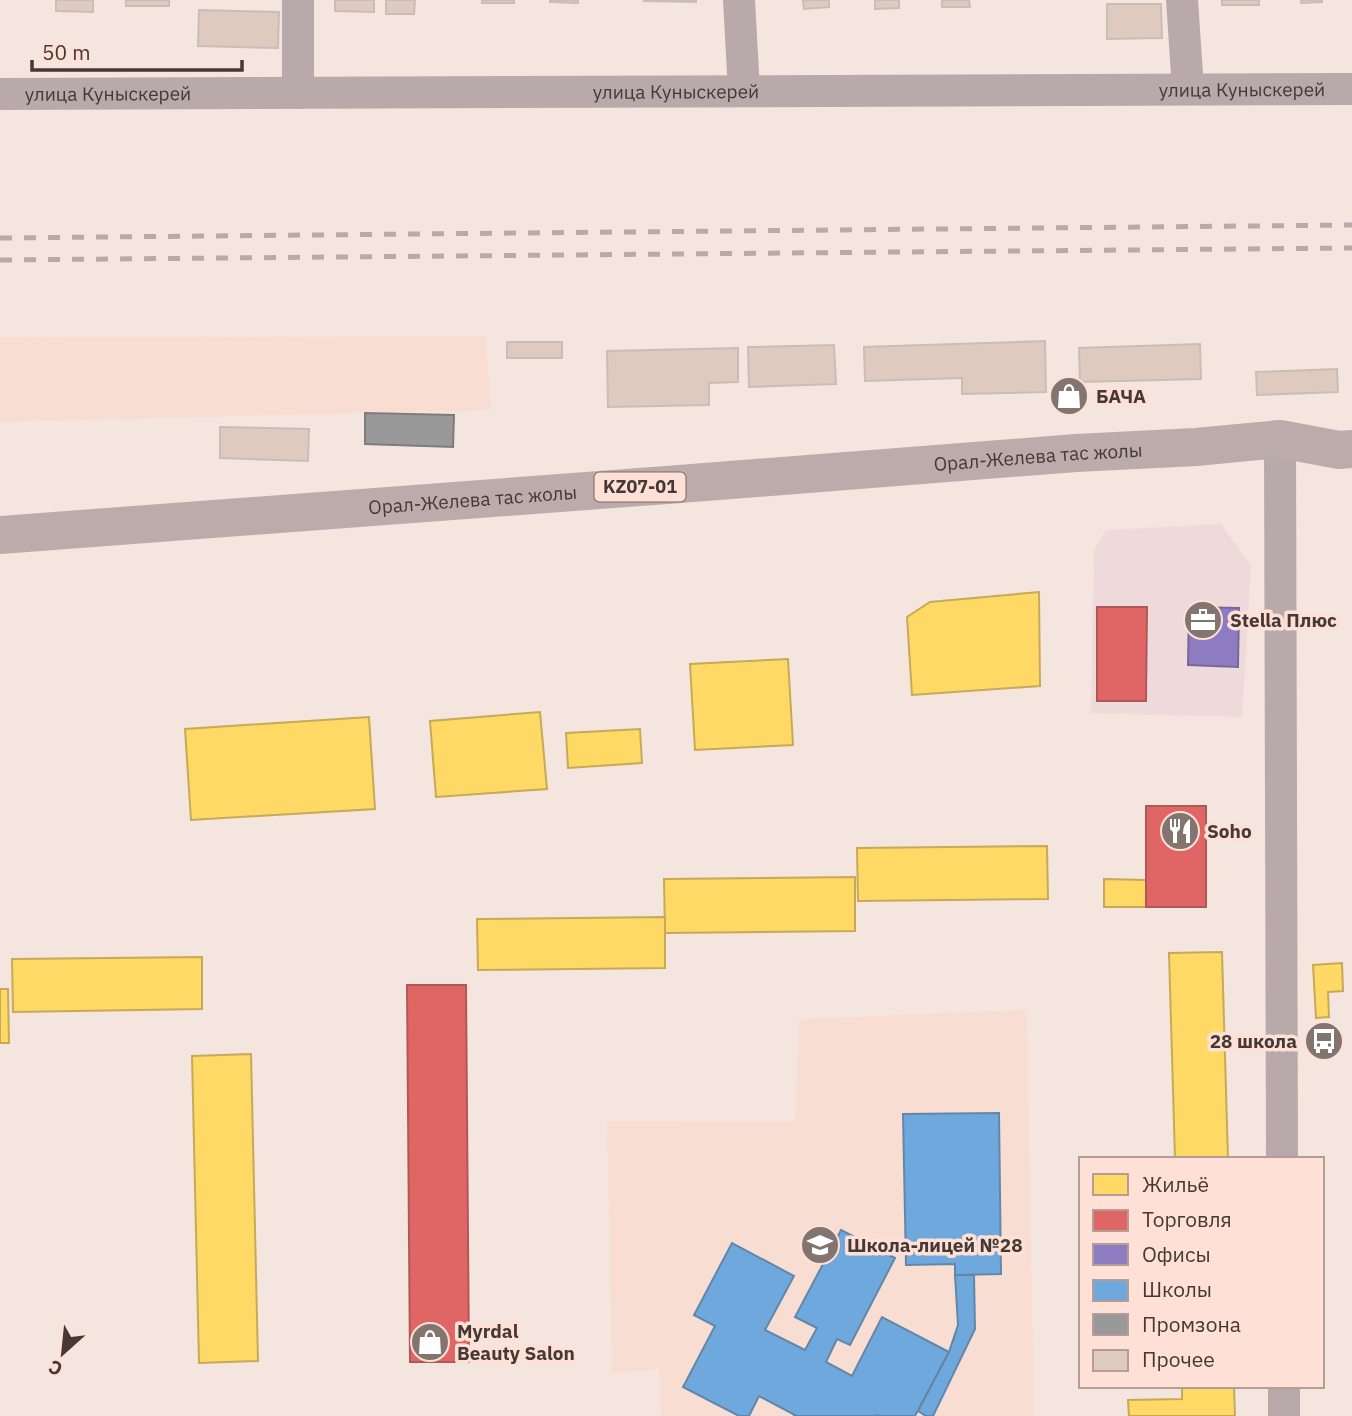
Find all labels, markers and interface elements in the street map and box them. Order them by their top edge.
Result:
scale bar [32,28,242,72]
text: 50 m [42,38,91,66]
street label: улица Куныскерей [1159,77,1325,102]
street label: улица Куныскерей [593,79,759,104]
street label: улица Куныскерей [25,81,191,106]
shop icon: БАЧА [1048,375,1090,417]
place label: БАЧА [1096,384,1146,408]
street label: Орал-Желева тас жолы [933,438,1143,476]
road number: KZ07-01 [594,472,686,502]
street label: Орал-Желева тас жолы [367,480,578,519]
office icon: Stella Плюс [1182,599,1224,641]
place label: Stella Плюс [1230,608,1337,632]
restaurant icon: Soho [1159,810,1201,852]
place label: Soho [1207,819,1252,843]
bus stop icon: 28 школа [1303,1020,1345,1062]
place label: 28 школа [1210,1029,1297,1053]
legend [1079,1157,1324,1388]
text: Жильё [1142,1170,1209,1198]
text: Торговля [1142,1205,1232,1233]
school or university icon: Школа-лицей №28 [799,1224,841,1266]
place label: Школа-лицей №28 [847,1233,1023,1257]
text: Офисы [1142,1240,1211,1268]
text: Школы [1142,1275,1212,1303]
text: Промзона [1142,1310,1241,1338]
north arrow [28,1318,98,1388]
place label: Myrdal Beauty Salon [457,1319,575,1365]
shop icon: Myrdal Beauty Salon [409,1321,451,1363]
text: Прочее [1142,1345,1215,1373]
text: С [44,1355,66,1382]

